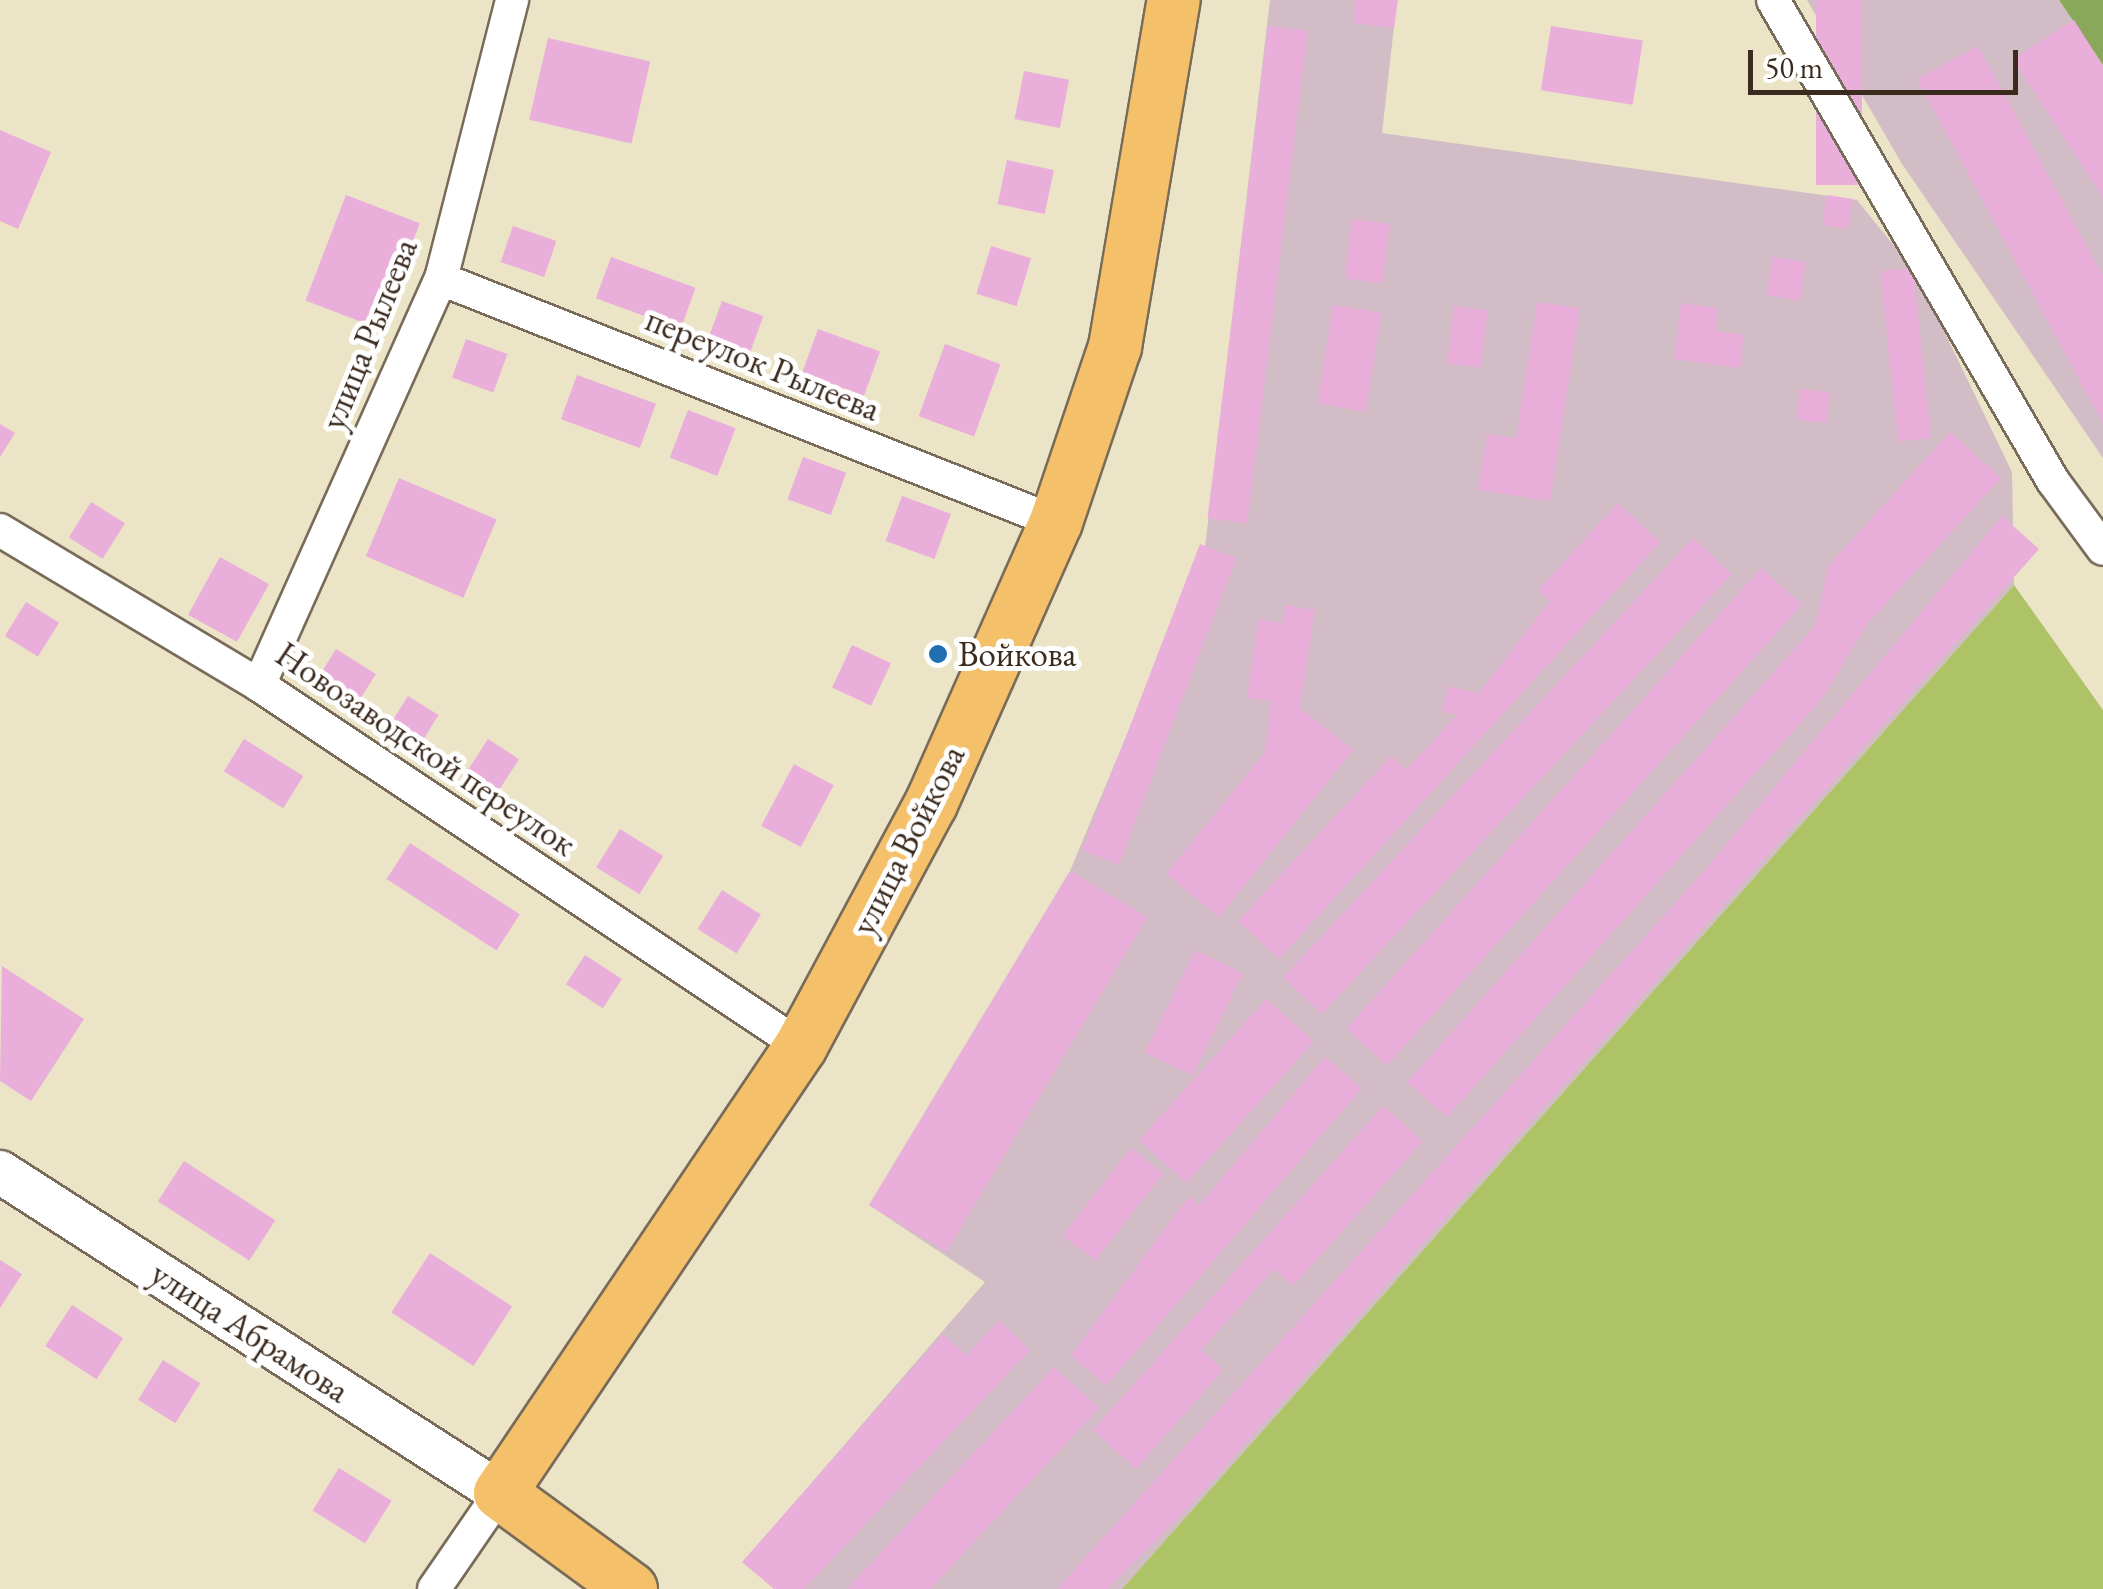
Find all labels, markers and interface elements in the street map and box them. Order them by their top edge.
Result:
scale bar [1753,30,2023,92]
text: 50 m [1765,48,1823,87]
street label: улица Рылеева [312,232,426,436]
street label: переулок Рылеева [640,298,886,430]
street label: Новозаводской переулок [268,633,584,865]
place label: Войкова [958,633,1077,675]
marker: Войкова [927,643,949,665]
street label: улица Войкова [842,738,974,942]
street label: улица Абрамова [143,1252,357,1412]

